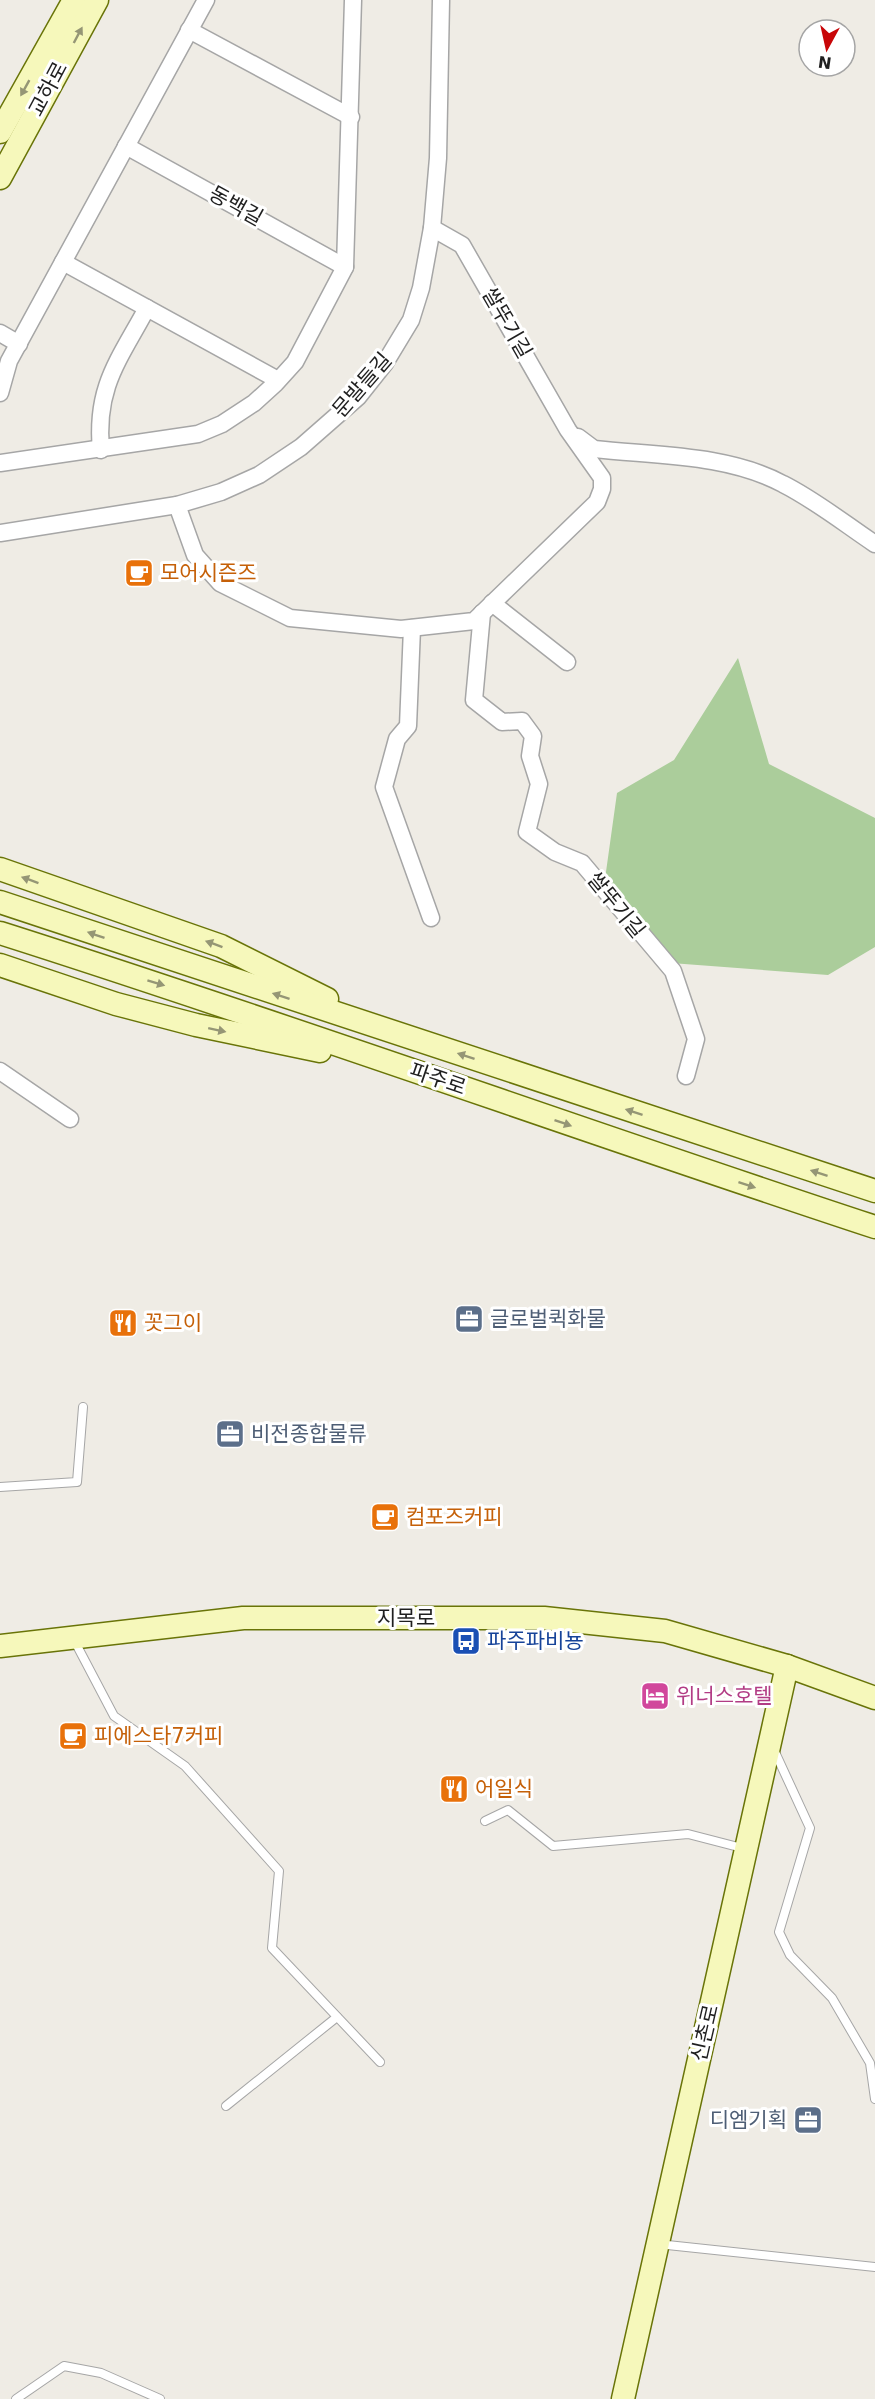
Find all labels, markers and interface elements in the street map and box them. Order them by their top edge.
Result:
north arrow [797,18,857,78]
one-way arrow [73,26,83,43]
text: N [817,52,833,73]
street label: 교하로 [24,58,72,120]
one-way arrow [20,80,30,97]
street label: 동백길 [205,181,267,231]
street label: 쌀뚜기길 [477,284,537,362]
street label: 문발들길 [328,348,396,422]
cafe icon: 모어시즌즈 [123,557,155,589]
place label: 모어시즌즈 [160,561,257,585]
street label: 쌀뚜기길 [582,867,650,943]
one-way arrow [20,874,38,884]
one-way arrow [87,929,105,939]
one-way arrow [204,939,222,949]
one-way arrow [147,978,165,988]
one-way arrow [272,991,290,1000]
one-way arrow [208,1025,226,1035]
one-way arrow [457,1051,475,1061]
street label: 파주로 [407,1058,469,1100]
one-way arrow [625,1106,643,1116]
one-way arrow [554,1118,572,1128]
one-way arrow [810,1168,828,1177]
one-way arrow [739,1181,757,1191]
office icon: 글로벌퀵화물 [453,1303,485,1335]
restaurant icon: 꼿그이 [107,1307,139,1339]
place label: 글로벌퀵화물 [490,1307,606,1331]
place label: 꼿그이 [144,1311,202,1335]
office icon: 비전종합물류 [214,1418,246,1450]
place label: 비전종합물류 [251,1422,367,1446]
cafe icon: 컴포즈커피 [369,1501,401,1533]
place label: 컴포즈커피 [406,1505,503,1529]
street label: 지목로 [377,1606,435,1630]
bus stop icon: 파주파비뇽 [450,1625,482,1657]
place label: 파주파비뇽 [487,1629,584,1653]
hotel icon: 위너스호텔 [639,1680,671,1712]
place label: 위너스호텔 [676,1684,773,1708]
cafe icon: 피에스타7커피 [57,1720,89,1752]
place label: 피에스타7커피 [94,1724,223,1748]
restaurant icon: 어일식 [438,1773,470,1805]
place label: 어일식 [475,1777,533,1801]
street label: 신촌로 [687,2002,723,2064]
office icon: 디엠기획 [792,2104,824,2136]
place label: 디엠기획 [710,2108,787,2132]

